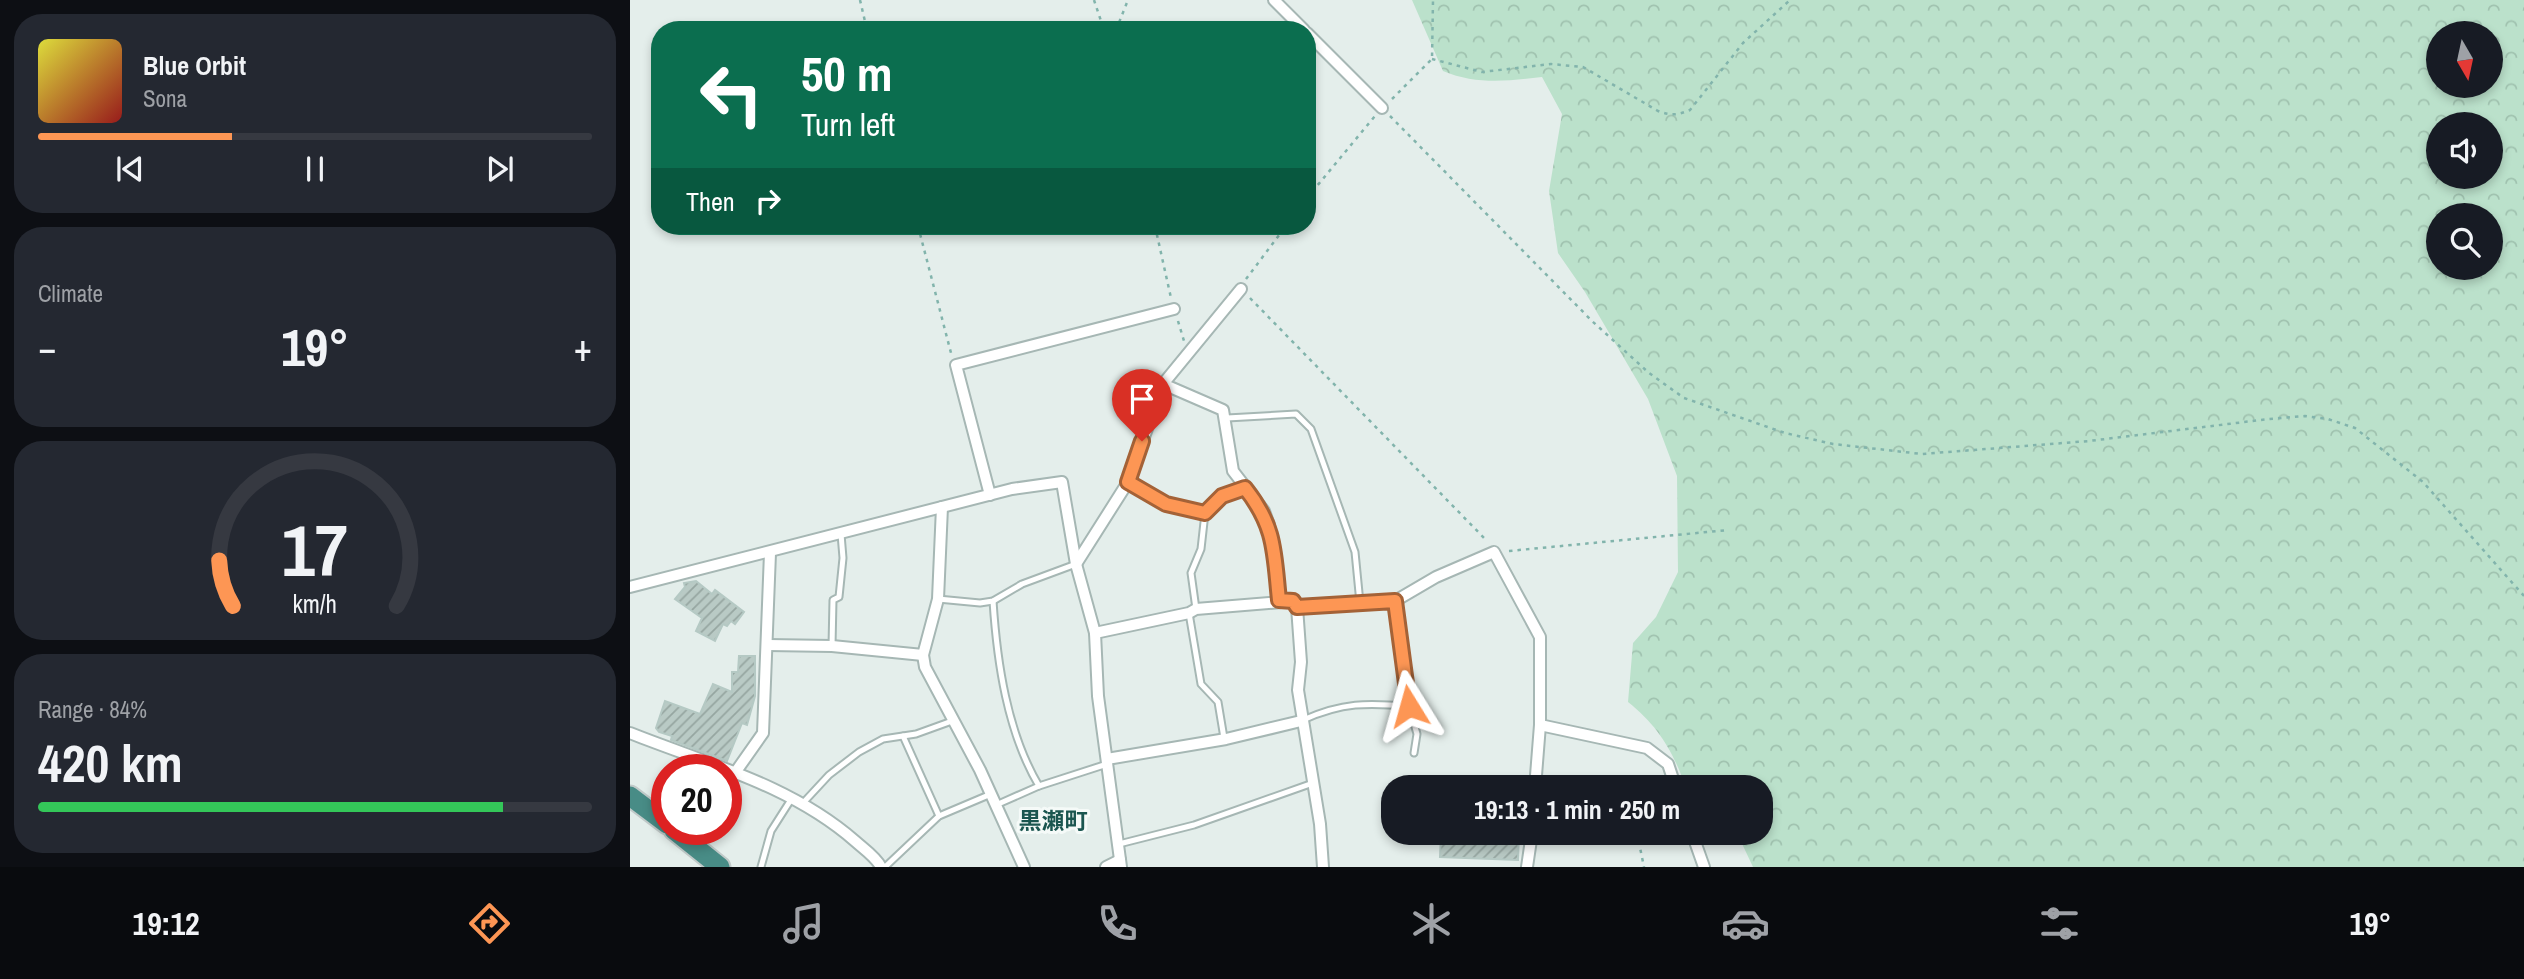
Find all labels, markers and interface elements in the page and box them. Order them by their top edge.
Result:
north arrow [2426,21,2502,98]
map controls [2426,21,2503,280]
text: 50 m [801,40,893,106]
text: Blue Orbit [143,48,246,83]
icon: left [686,49,777,140]
text: Sona [143,83,187,114]
text: Turn left [801,103,895,146]
button: sound [2426,112,2503,189]
icon: previous [111,150,149,188]
icon: pause [296,150,334,188]
icon: next [481,150,519,188]
icon: right [749,182,787,220]
text: Then [686,184,735,219]
button: search [2426,203,2503,280]
text: Climate [38,278,103,309]
text: 19° [281,312,349,382]
text: − [38,322,56,373]
text: + [574,322,592,373]
pin [1112,369,1172,441]
icon: arrive [1123,380,1161,418]
text: 17 [282,502,348,600]
text: km/h [293,587,337,621]
position arrow [1372,669,1446,743]
text: Range · 84% [38,694,147,725]
text: 420 km [38,728,183,798]
speed limit sign: 20 [651,754,742,845]
text: 19:13 · 1 min · 250 m [1474,792,1680,827]
district label: 黒瀬町 [1019,805,1088,836]
icon: directions [465,899,514,948]
icon: music [779,899,828,948]
icon: phone [1093,899,1142,948]
icon: climate [1407,899,1456,948]
icon: car [1721,899,1770,948]
icon: filters [2035,899,2084,948]
text: 19:12 [133,902,200,945]
text: 19° [2349,902,2391,945]

